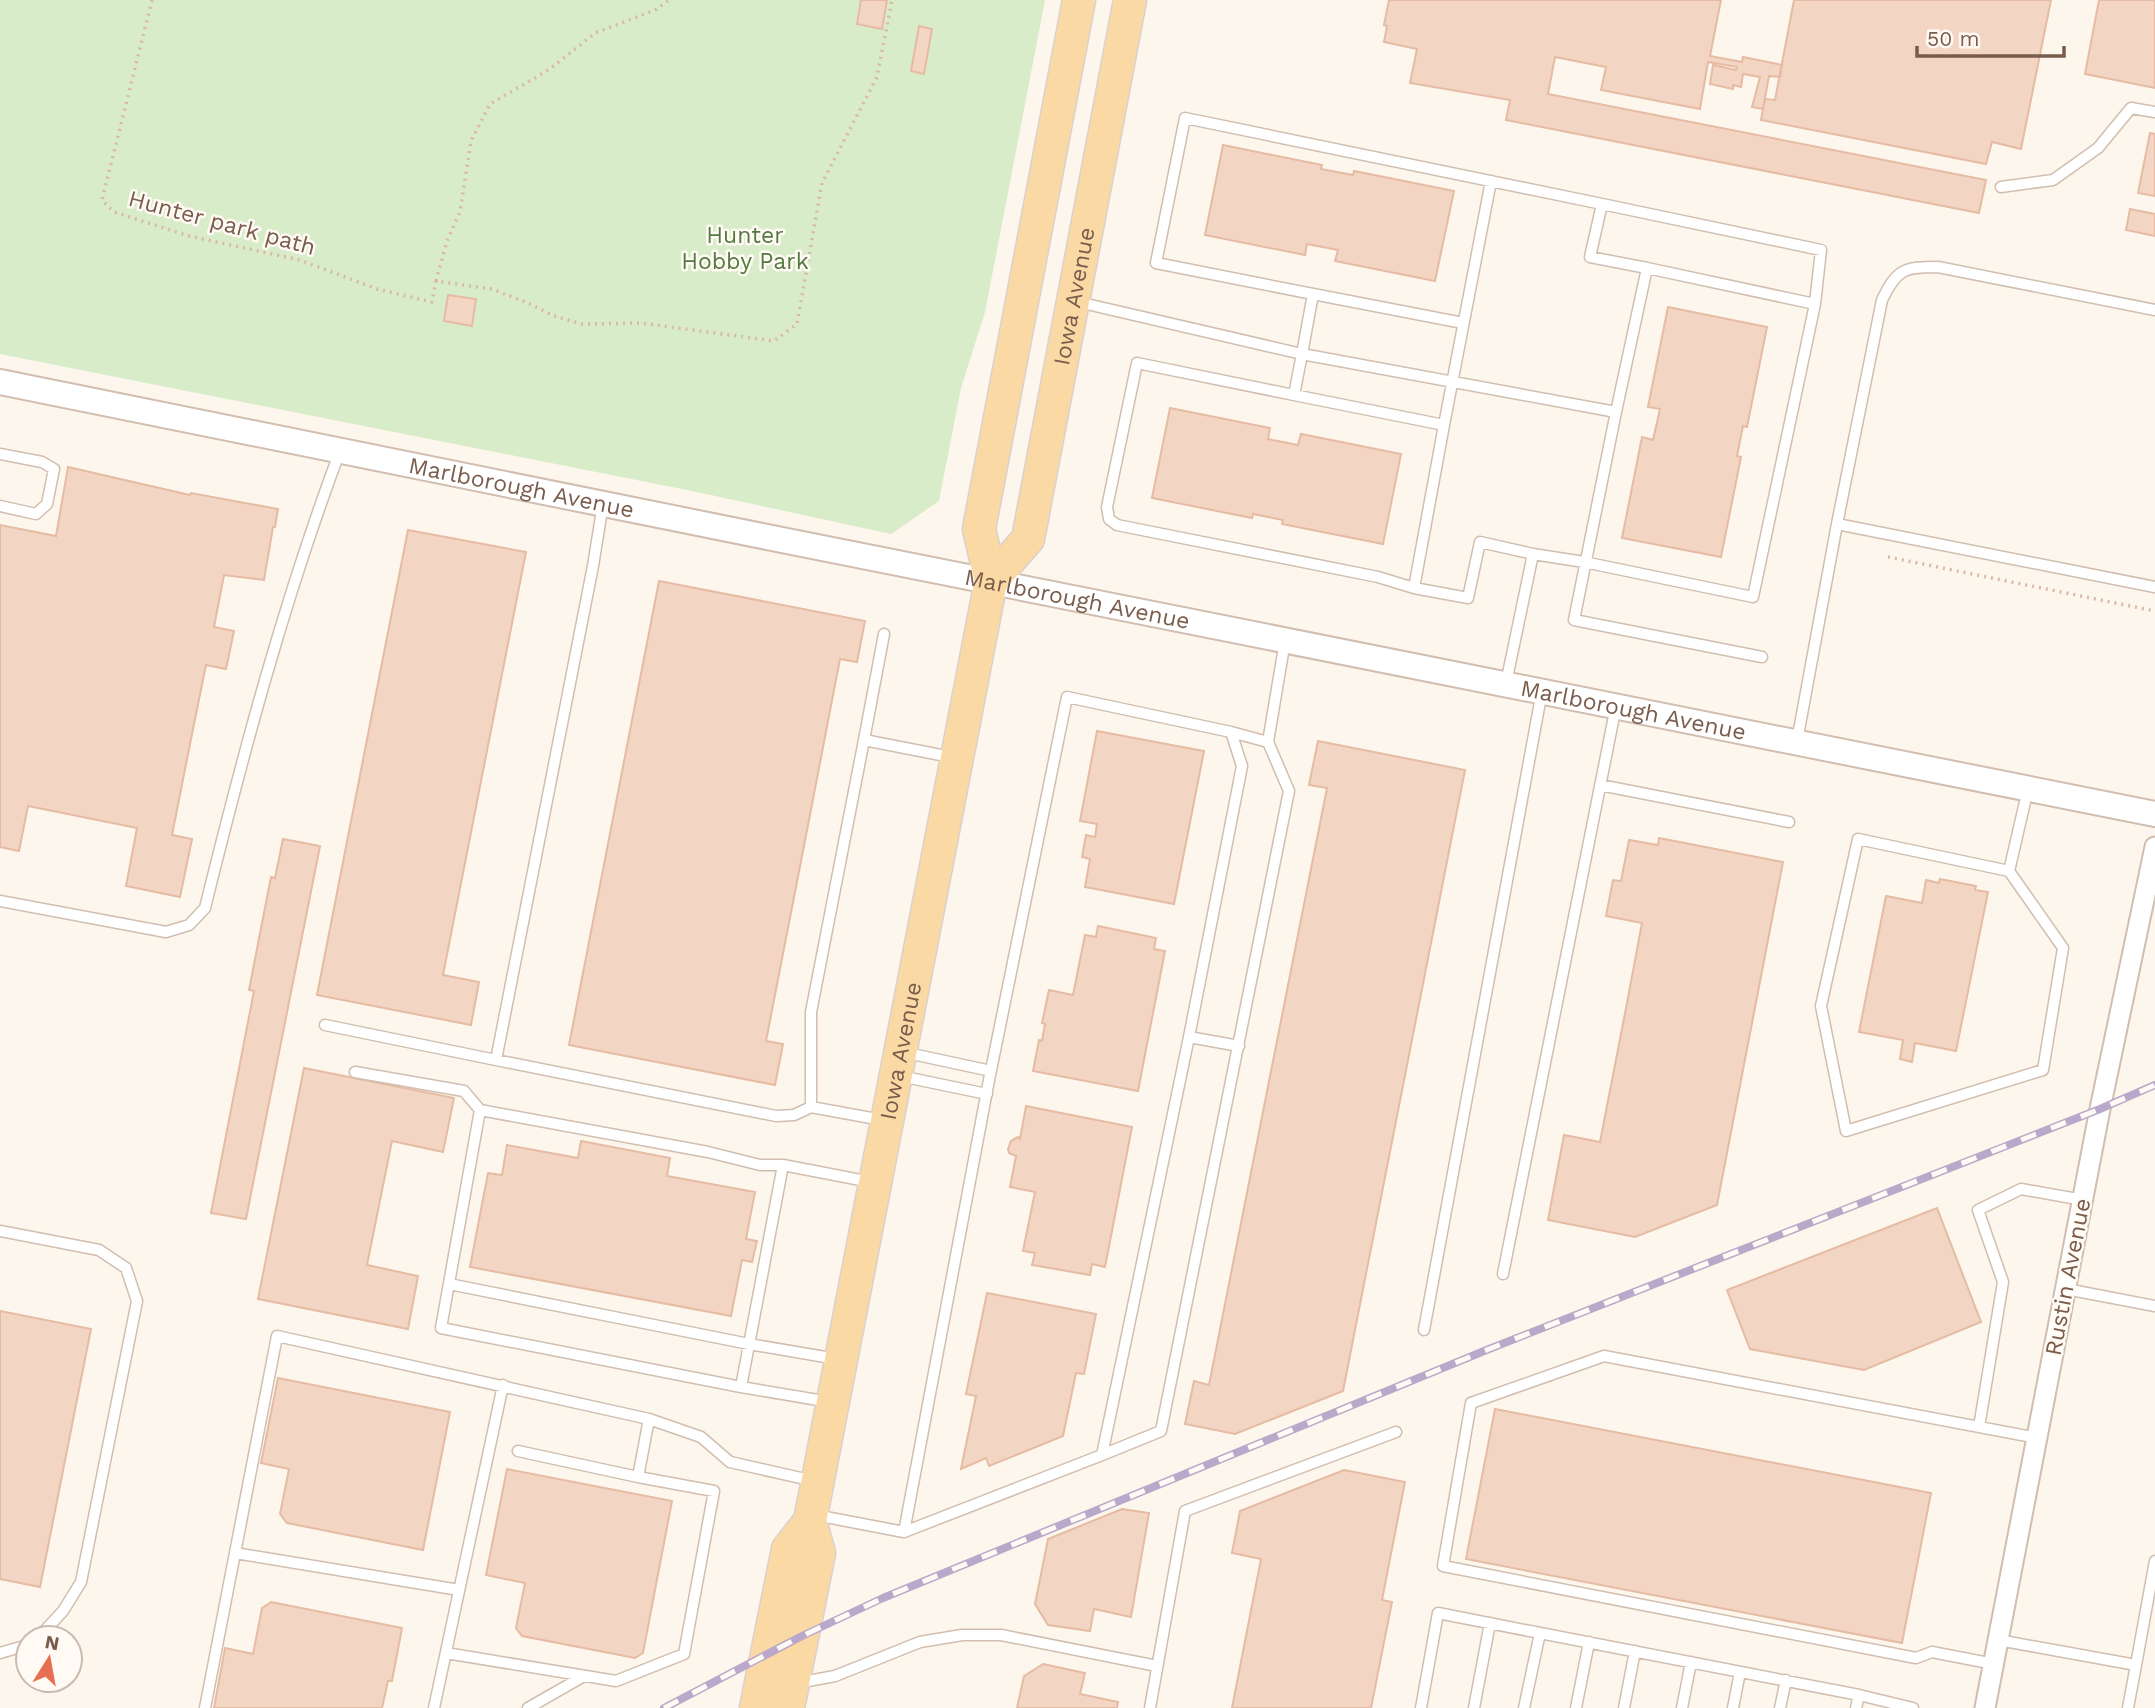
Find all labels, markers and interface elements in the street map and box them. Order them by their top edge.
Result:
scale bar [1917,14,2064,58]
text: 50 m [1927,26,1979,51]
street label: Hunter park path [125,185,319,261]
park label: Hunter Hobby Park [681,222,809,275]
street label: Iowa Avenue [1048,225,1100,368]
street label: Marlborough Avenue [407,451,636,523]
street label: Marlborough Avenue [962,563,1192,635]
street label: Marlborough Avenue [1518,674,1748,746]
street label: Iowa Avenue [874,980,927,1122]
street label: Rustin Avenue [2040,1196,2096,1358]
north arrow [14,1624,84,1694]
text: N [43,1630,61,1655]

